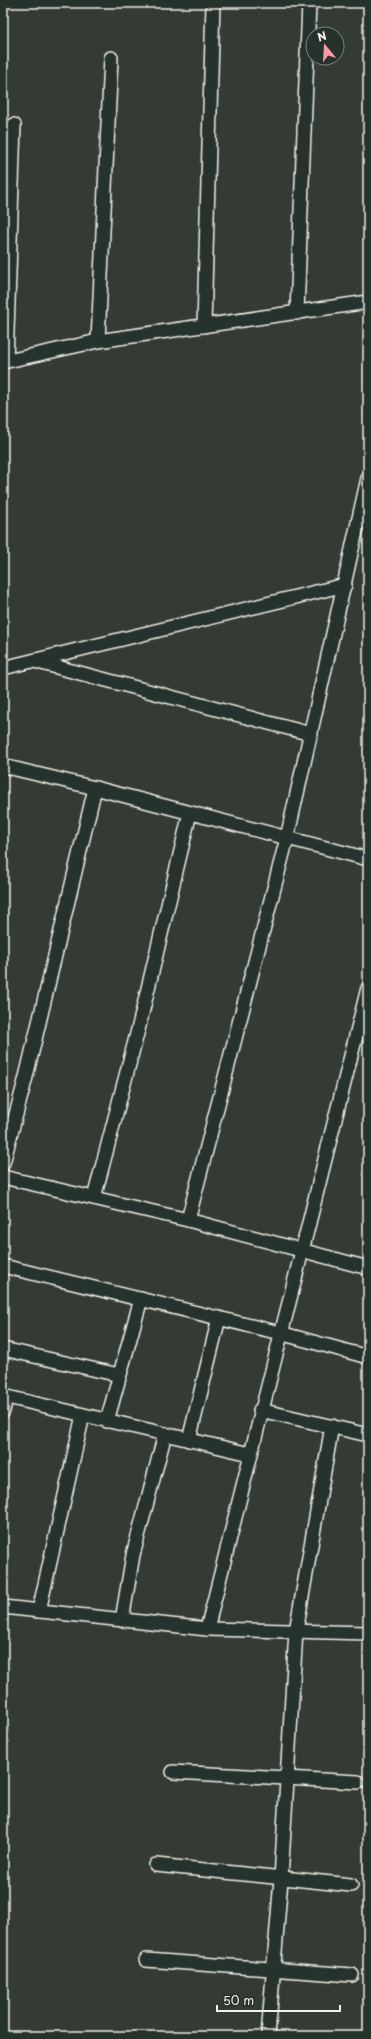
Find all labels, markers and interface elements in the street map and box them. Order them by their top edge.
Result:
north arrow [305,26,345,66]
text: N [315,26,329,45]
scale bar [217,1987,340,2013]
text: 50 m [223,1991,254,2009]

